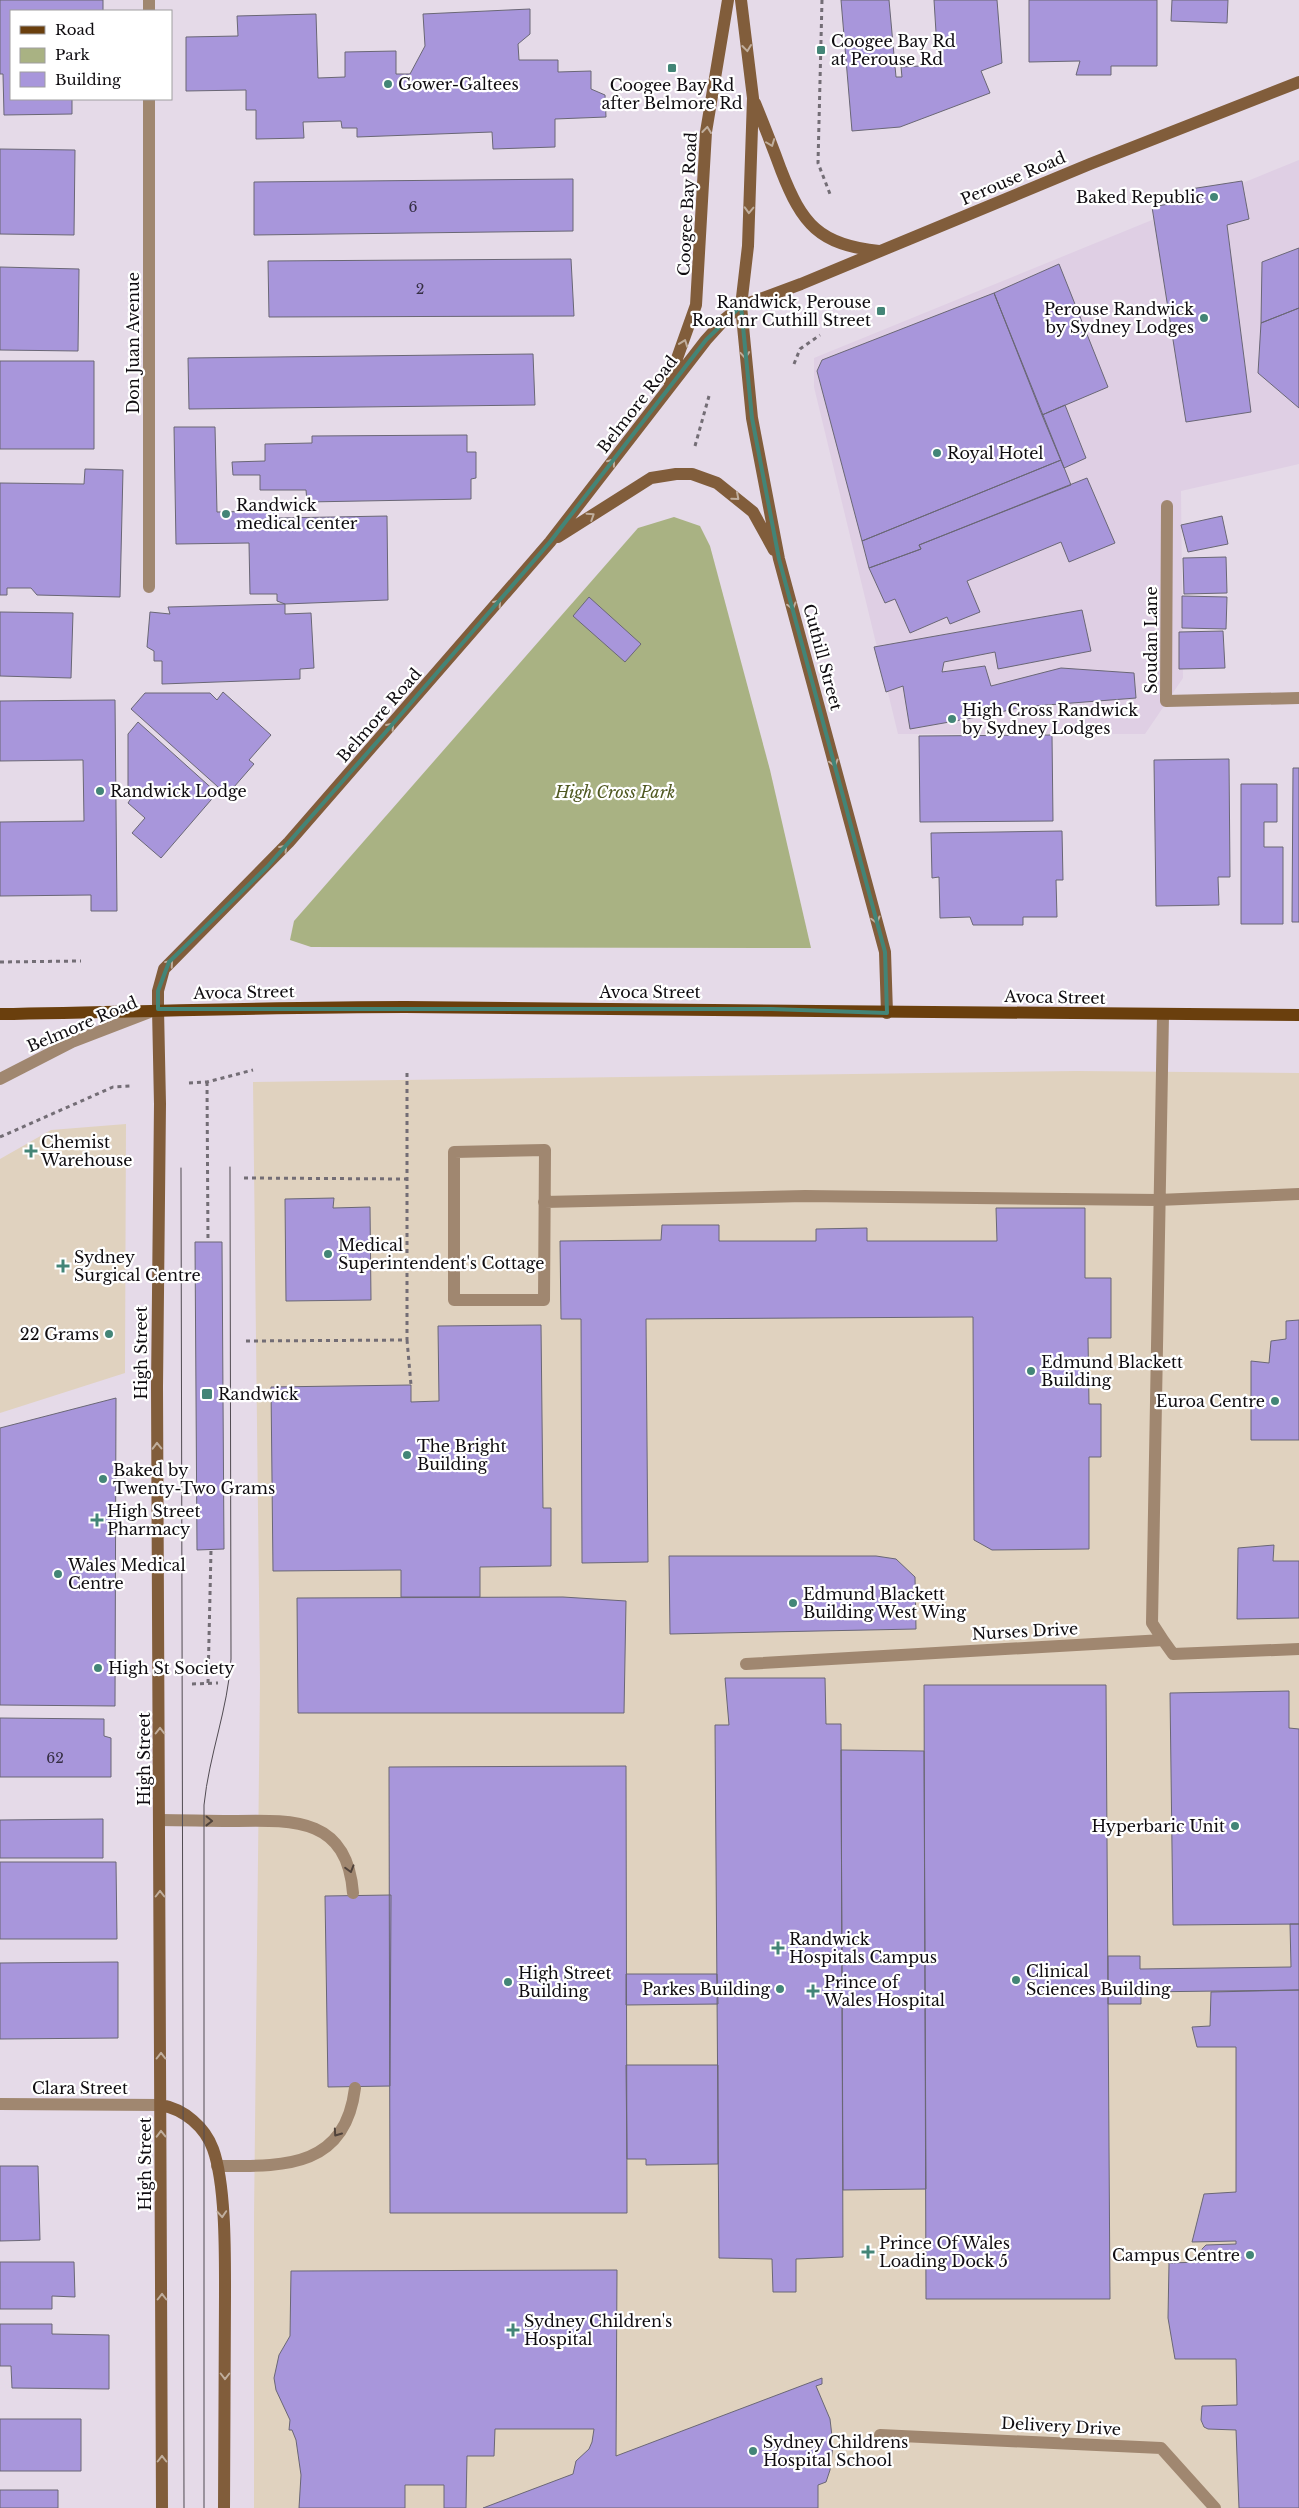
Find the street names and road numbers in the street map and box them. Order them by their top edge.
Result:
street label: Coogee Bay Road [673,131,701,276]
street label: Perouse Road [958,147,1069,209]
street label: Don Juan Avenue [123,272,143,414]
street label: Belmore Road [593,351,681,457]
street label: Soudan Lane [1141,586,1161,694]
street label: Cuthill Street [799,602,847,712]
street label: Belmore Road [333,664,425,766]
street label: Avoca Street [192,981,295,1003]
street label: Avoca Street [598,982,701,1002]
street label: Avoca Street [1003,986,1106,1008]
street label: Belmore Road [24,992,140,1056]
street label: High Street [131,1306,151,1400]
street label: Nurses Drive [971,1618,1079,1644]
street label: High Street [134,1712,154,1806]
street label: Clara Street [32,2078,128,2098]
street label: High Street [135,2117,155,2211]
street label: Delivery Drive [1000,2413,1122,2439]

